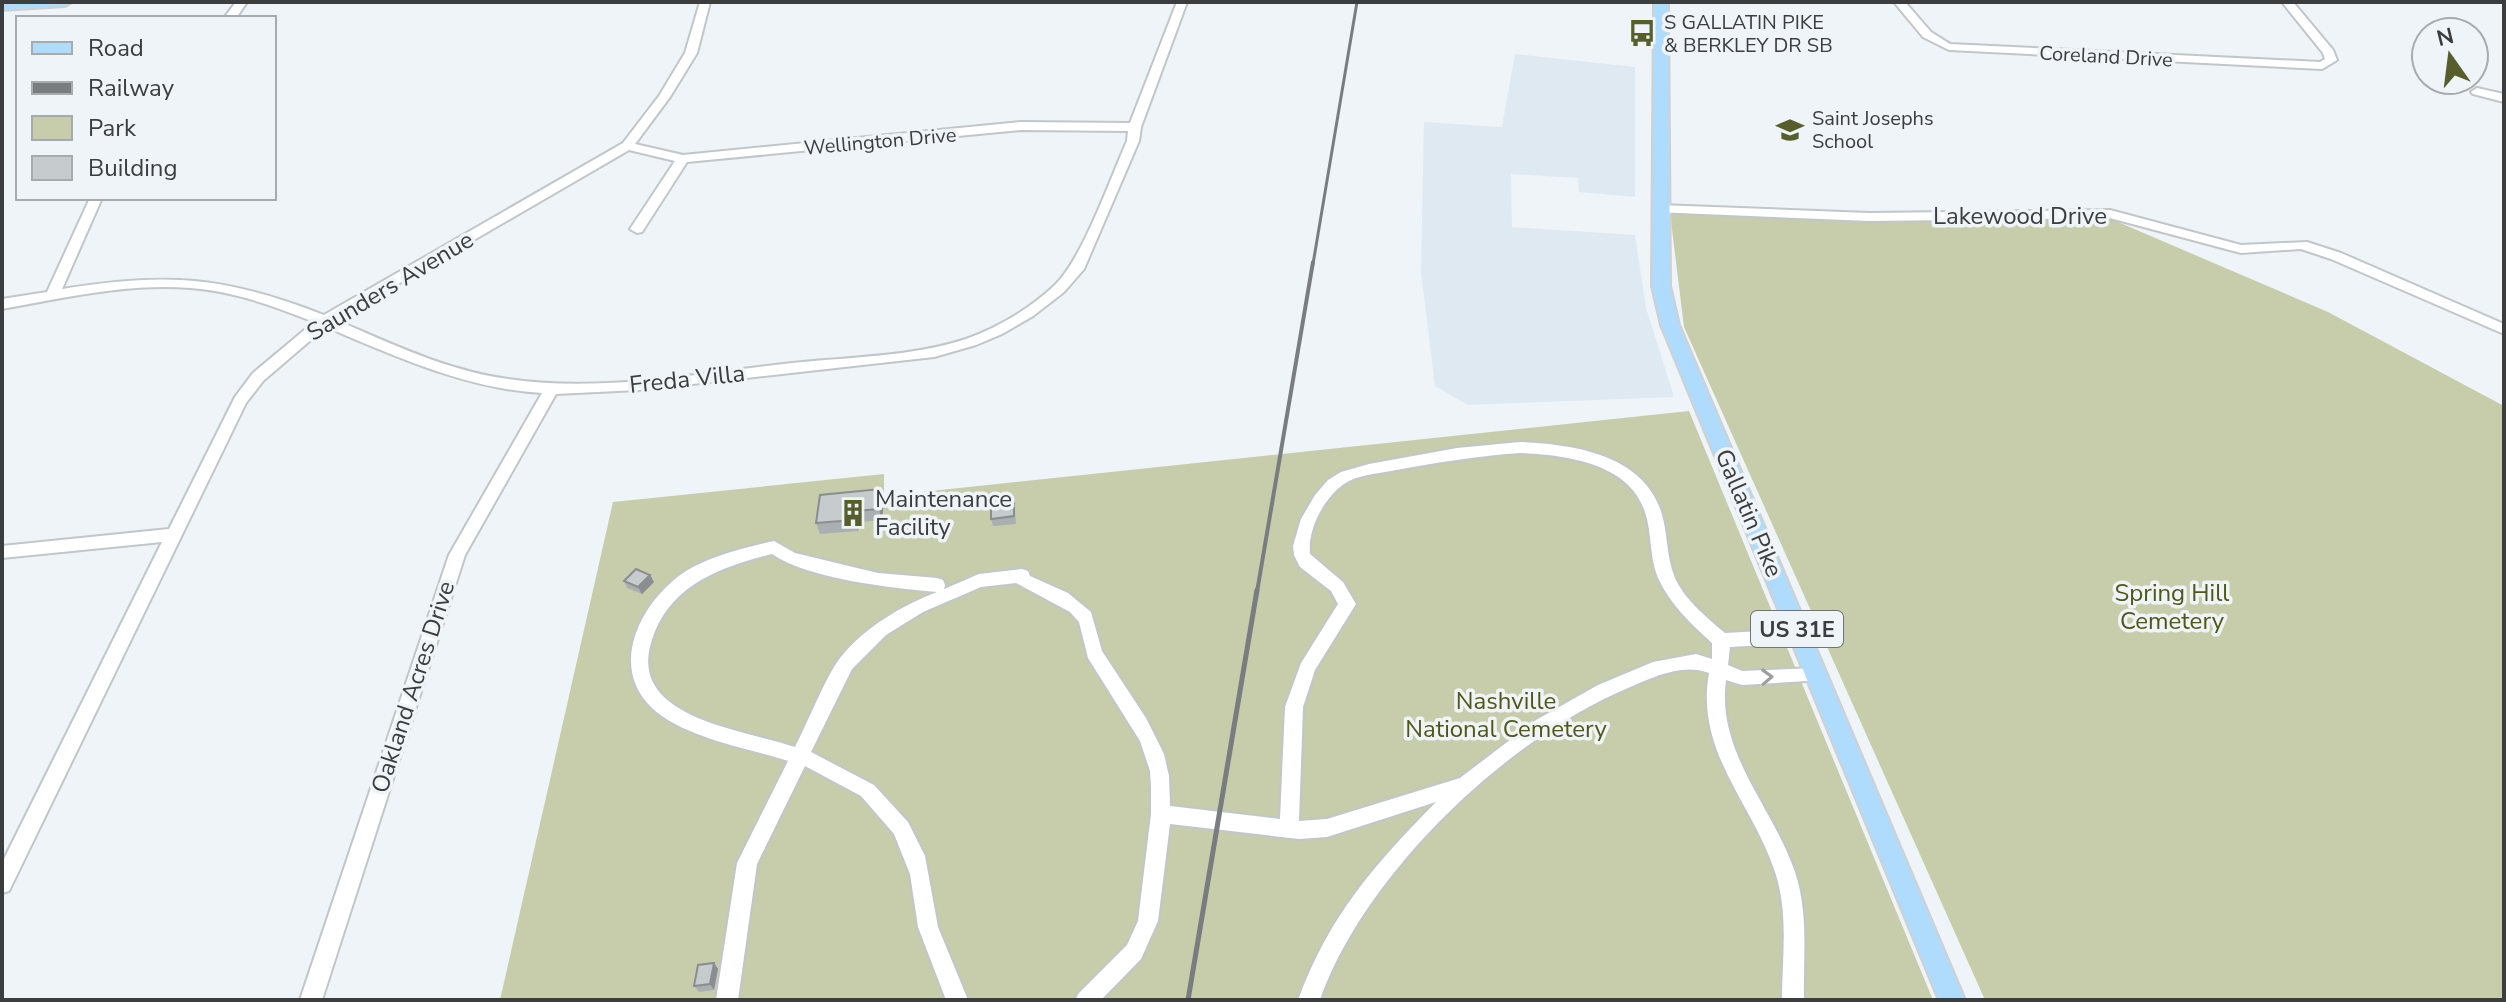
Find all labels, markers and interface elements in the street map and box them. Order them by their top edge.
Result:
place label: S GALLATIN PIKE & BERKLEY DR SB [1664,9,1833,59]
legend [16,16,276,200]
north arrow [2410,16,2490,96]
bus stop icon: S GALLATIN PIKE & BERKLEY DR SB [1627,18,1657,48]
text: N [2434,21,2457,54]
text: Road [88,32,144,64]
street label: Coreland Drive [2039,40,2173,73]
text: Railway [88,72,175,104]
place label: Saint Josephs School [1812,105,1934,155]
text: Park [88,112,137,144]
school or university icon: Saint Josephs School [1775,115,1805,145]
street label: Wellington Drive [803,121,957,162]
text: Building [88,152,178,184]
street label: Lakewood Drive [1933,200,2107,232]
street label: Saunders Avenue [301,224,479,348]
street label: Freda Villa [628,357,746,401]
street label: Gallatin Pike [1708,444,1790,582]
place label: Maintenance Facility [875,483,1012,543]
building icon: Maintenance Facility [838,498,868,528]
street label: Oakland Acres Drive [364,577,462,797]
park label: Spring Hill Cemetery [2115,577,2229,637]
road number: US 31E [1751,611,1843,647]
one-way arrow [1761,669,1774,686]
park label: Nashville National Cemetery [1405,685,1607,745]

